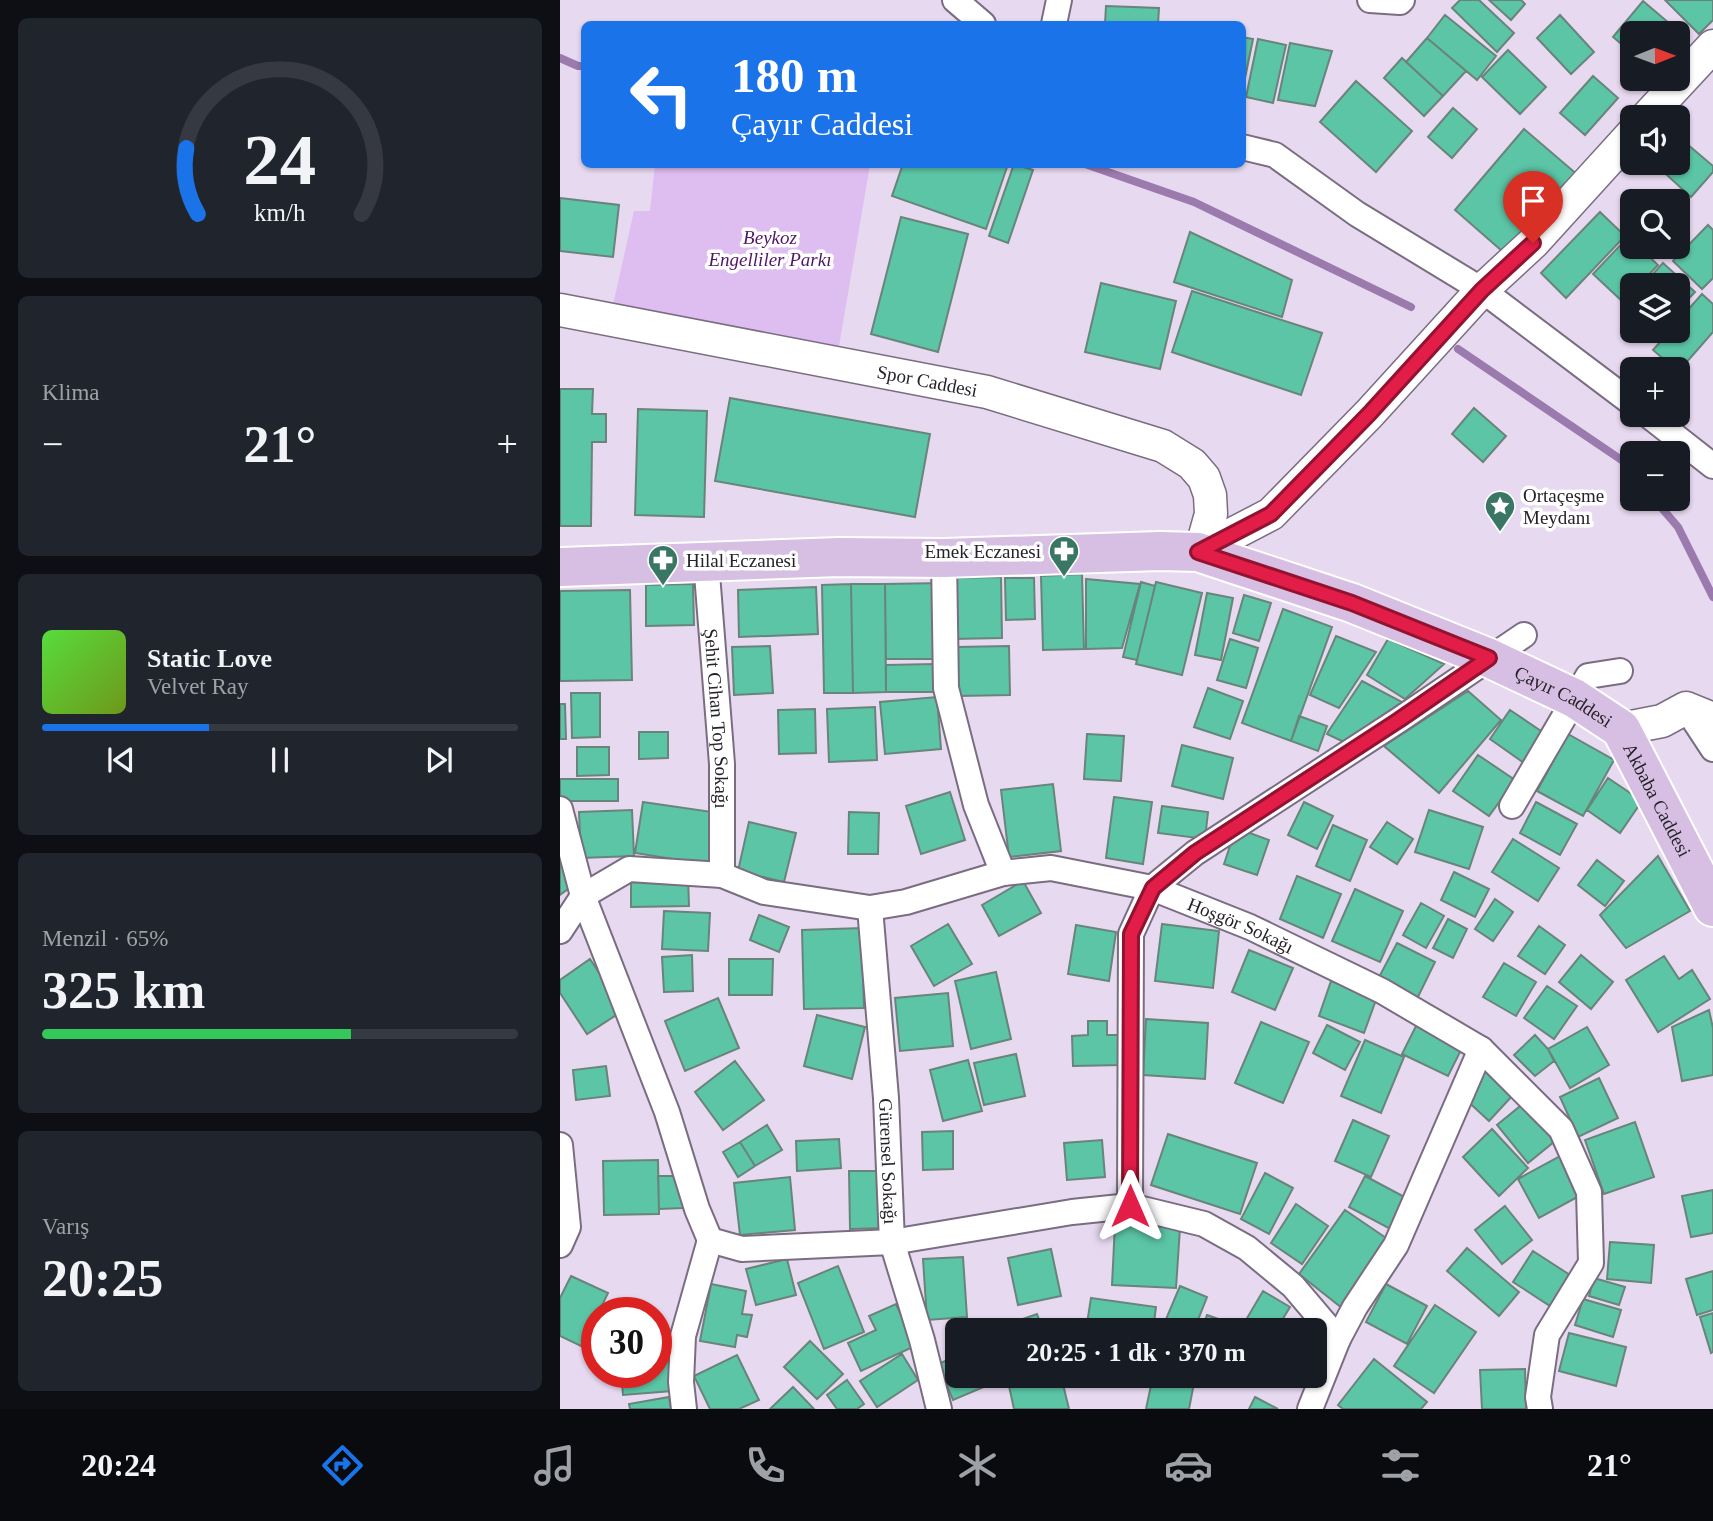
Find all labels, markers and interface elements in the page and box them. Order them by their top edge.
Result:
north arrow [1620,21,1690,91]
map controls [1620,21,1690,511]
text: 180 m [731,48,858,103]
icon: left [616,49,707,140]
button: sound [1620,105,1690,175]
text: Çayır Caddesi [731,106,913,142]
text: 24 [244,119,316,200]
pin [1503,171,1563,243]
icon: arrive [1514,182,1552,220]
button: search [1620,189,1690,259]
text: km/h [254,199,306,226]
park label: Beykoz Engelliler Parkı [708,227,831,270]
button: layers [1620,273,1690,343]
button: + [1620,357,1690,427]
street label: Spor Caddesi [875,361,979,400]
text: Klima [42,380,100,405]
text: 21° [244,416,316,473]
text: − [42,423,63,465]
text: + [497,423,518,465]
button: − [1620,441,1690,511]
place label: Ortaçeşme Meydanı [1523,485,1604,528]
place icon: Ortaçeşme Meydanı [1483,489,1517,533]
pharmacy icon: Emek Eczanesi [1047,534,1081,578]
place label: Emek Eczanesi [924,541,1041,562]
pharmacy icon: Hilal Eczanesi [646,543,680,587]
place label: Hilal Eczanesi [686,550,796,571]
street label: Şehit Cihan Top Sokağı [701,628,733,809]
text: Static Love [147,644,272,673]
street label: Çayır Caddesi [1511,661,1617,731]
text: Velvet Ray [147,674,249,699]
street label: Akbaba Caddesi [1619,739,1696,860]
icon: previous [102,741,140,779]
icon: pause [261,741,299,779]
icon: next [420,741,458,779]
street label: Hoşgör Sokağı [1185,893,1297,957]
text: Menzil · 65% [42,926,168,951]
text: 325 km [42,962,205,1019]
street label: Gürensel Sokağı [876,1098,902,1225]
position arrow [1093,1169,1167,1243]
text: Varış [42,1214,89,1239]
text: 20:25 [42,1250,163,1307]
speed limit sign: 30 [581,1297,672,1388]
text: 20:25 · 1 dk · 370 m [1026,1338,1246,1367]
icon: directions [318,1441,367,1490]
icon: music [530,1441,579,1490]
icon: phone [741,1441,790,1490]
icon: climate [953,1441,1002,1490]
icon: car [1164,1441,1213,1490]
icon: filters [1376,1441,1425,1490]
text: 20:24 [81,1447,156,1483]
text: 21° [1587,1447,1632,1483]

